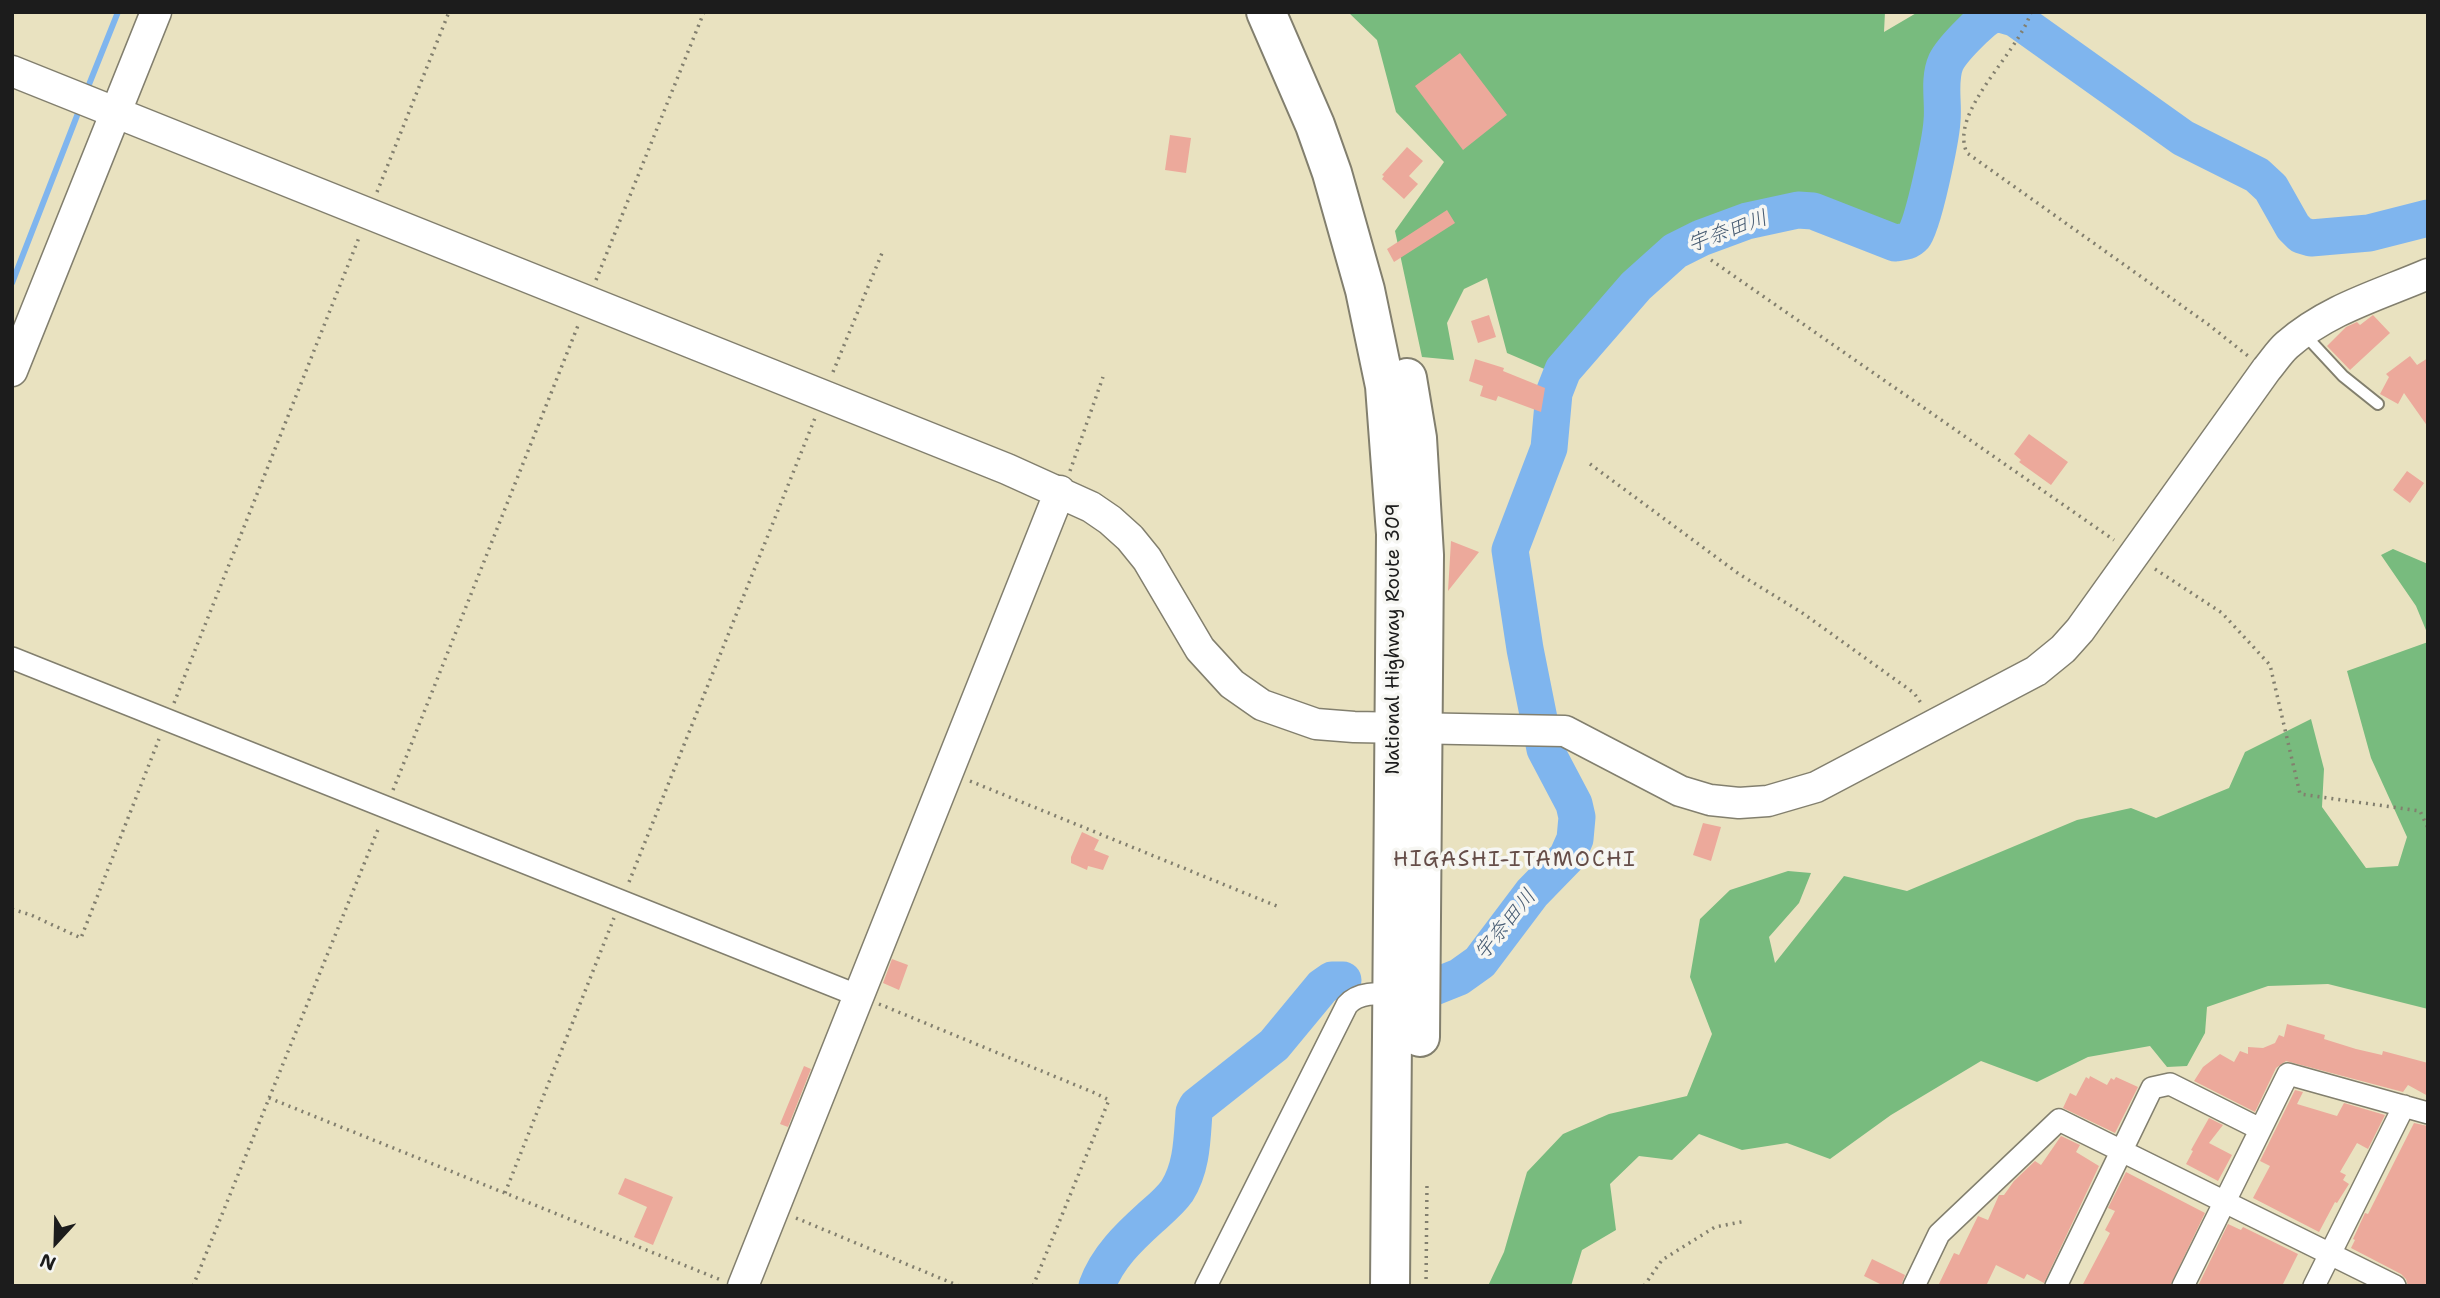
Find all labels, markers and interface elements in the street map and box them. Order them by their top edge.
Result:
water label: 宇奈田川 [1684,206,1772,258]
street label: National Highway Route 309 [1383,503,1405,775]
district label: HIGASHI-ITAMOCHI [1395,848,1635,874]
water label: 宇奈田川 [1470,884,1542,966]
north arrow [21,1207,91,1277]
text: N [36,1248,60,1276]

